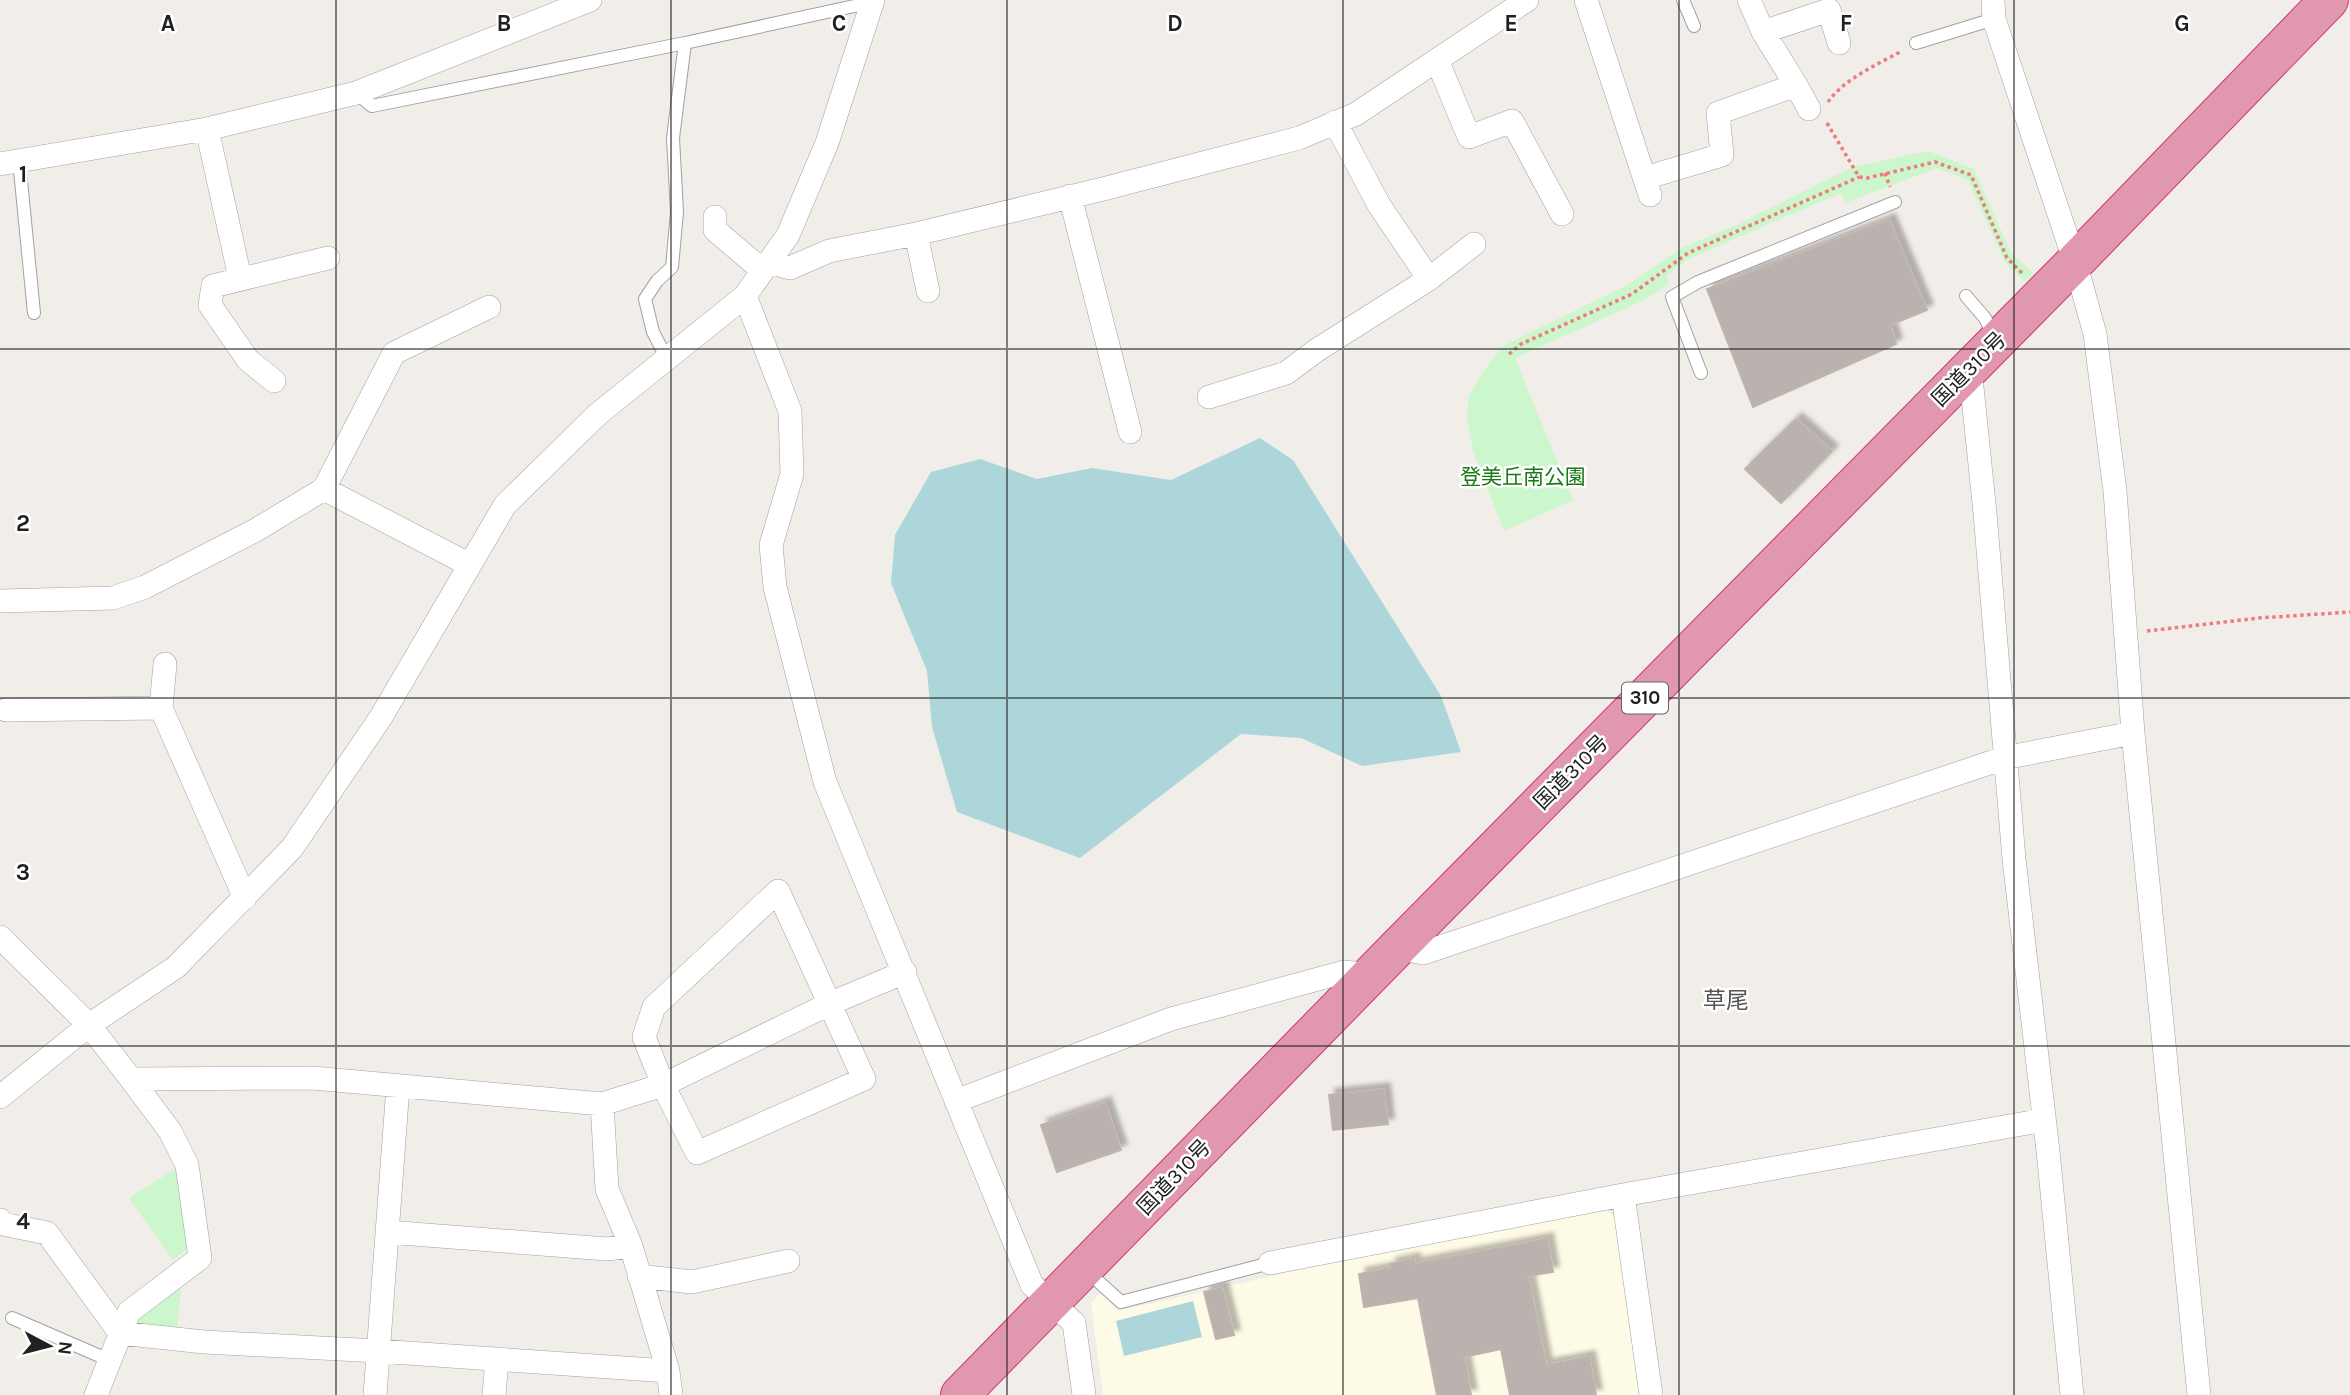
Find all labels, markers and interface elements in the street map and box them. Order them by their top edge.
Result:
text: A [161,10,175,37]
text: B [497,10,511,37]
text: C [832,10,846,37]
text: D [1167,10,1183,37]
text: E [1504,10,1518,37]
text: F [1840,10,1852,37]
text: G [2174,10,2190,37]
text: 1 [19,161,27,188]
street label: 国道310号 [1927,327,2011,411]
park label: 登美丘南公園 [1460,465,1586,489]
text: 2 [16,510,30,537]
road number: 310 [1622,682,1668,713]
street label: 国道310号 [1529,730,1613,814]
text: 3 [16,859,30,886]
district label: 草尾 [1703,987,1749,1014]
street label: 国道310号 [1132,1135,1216,1219]
text: 4 [16,1208,30,1235]
north arrow [14,1311,84,1381]
text: N [53,1340,77,1356]

